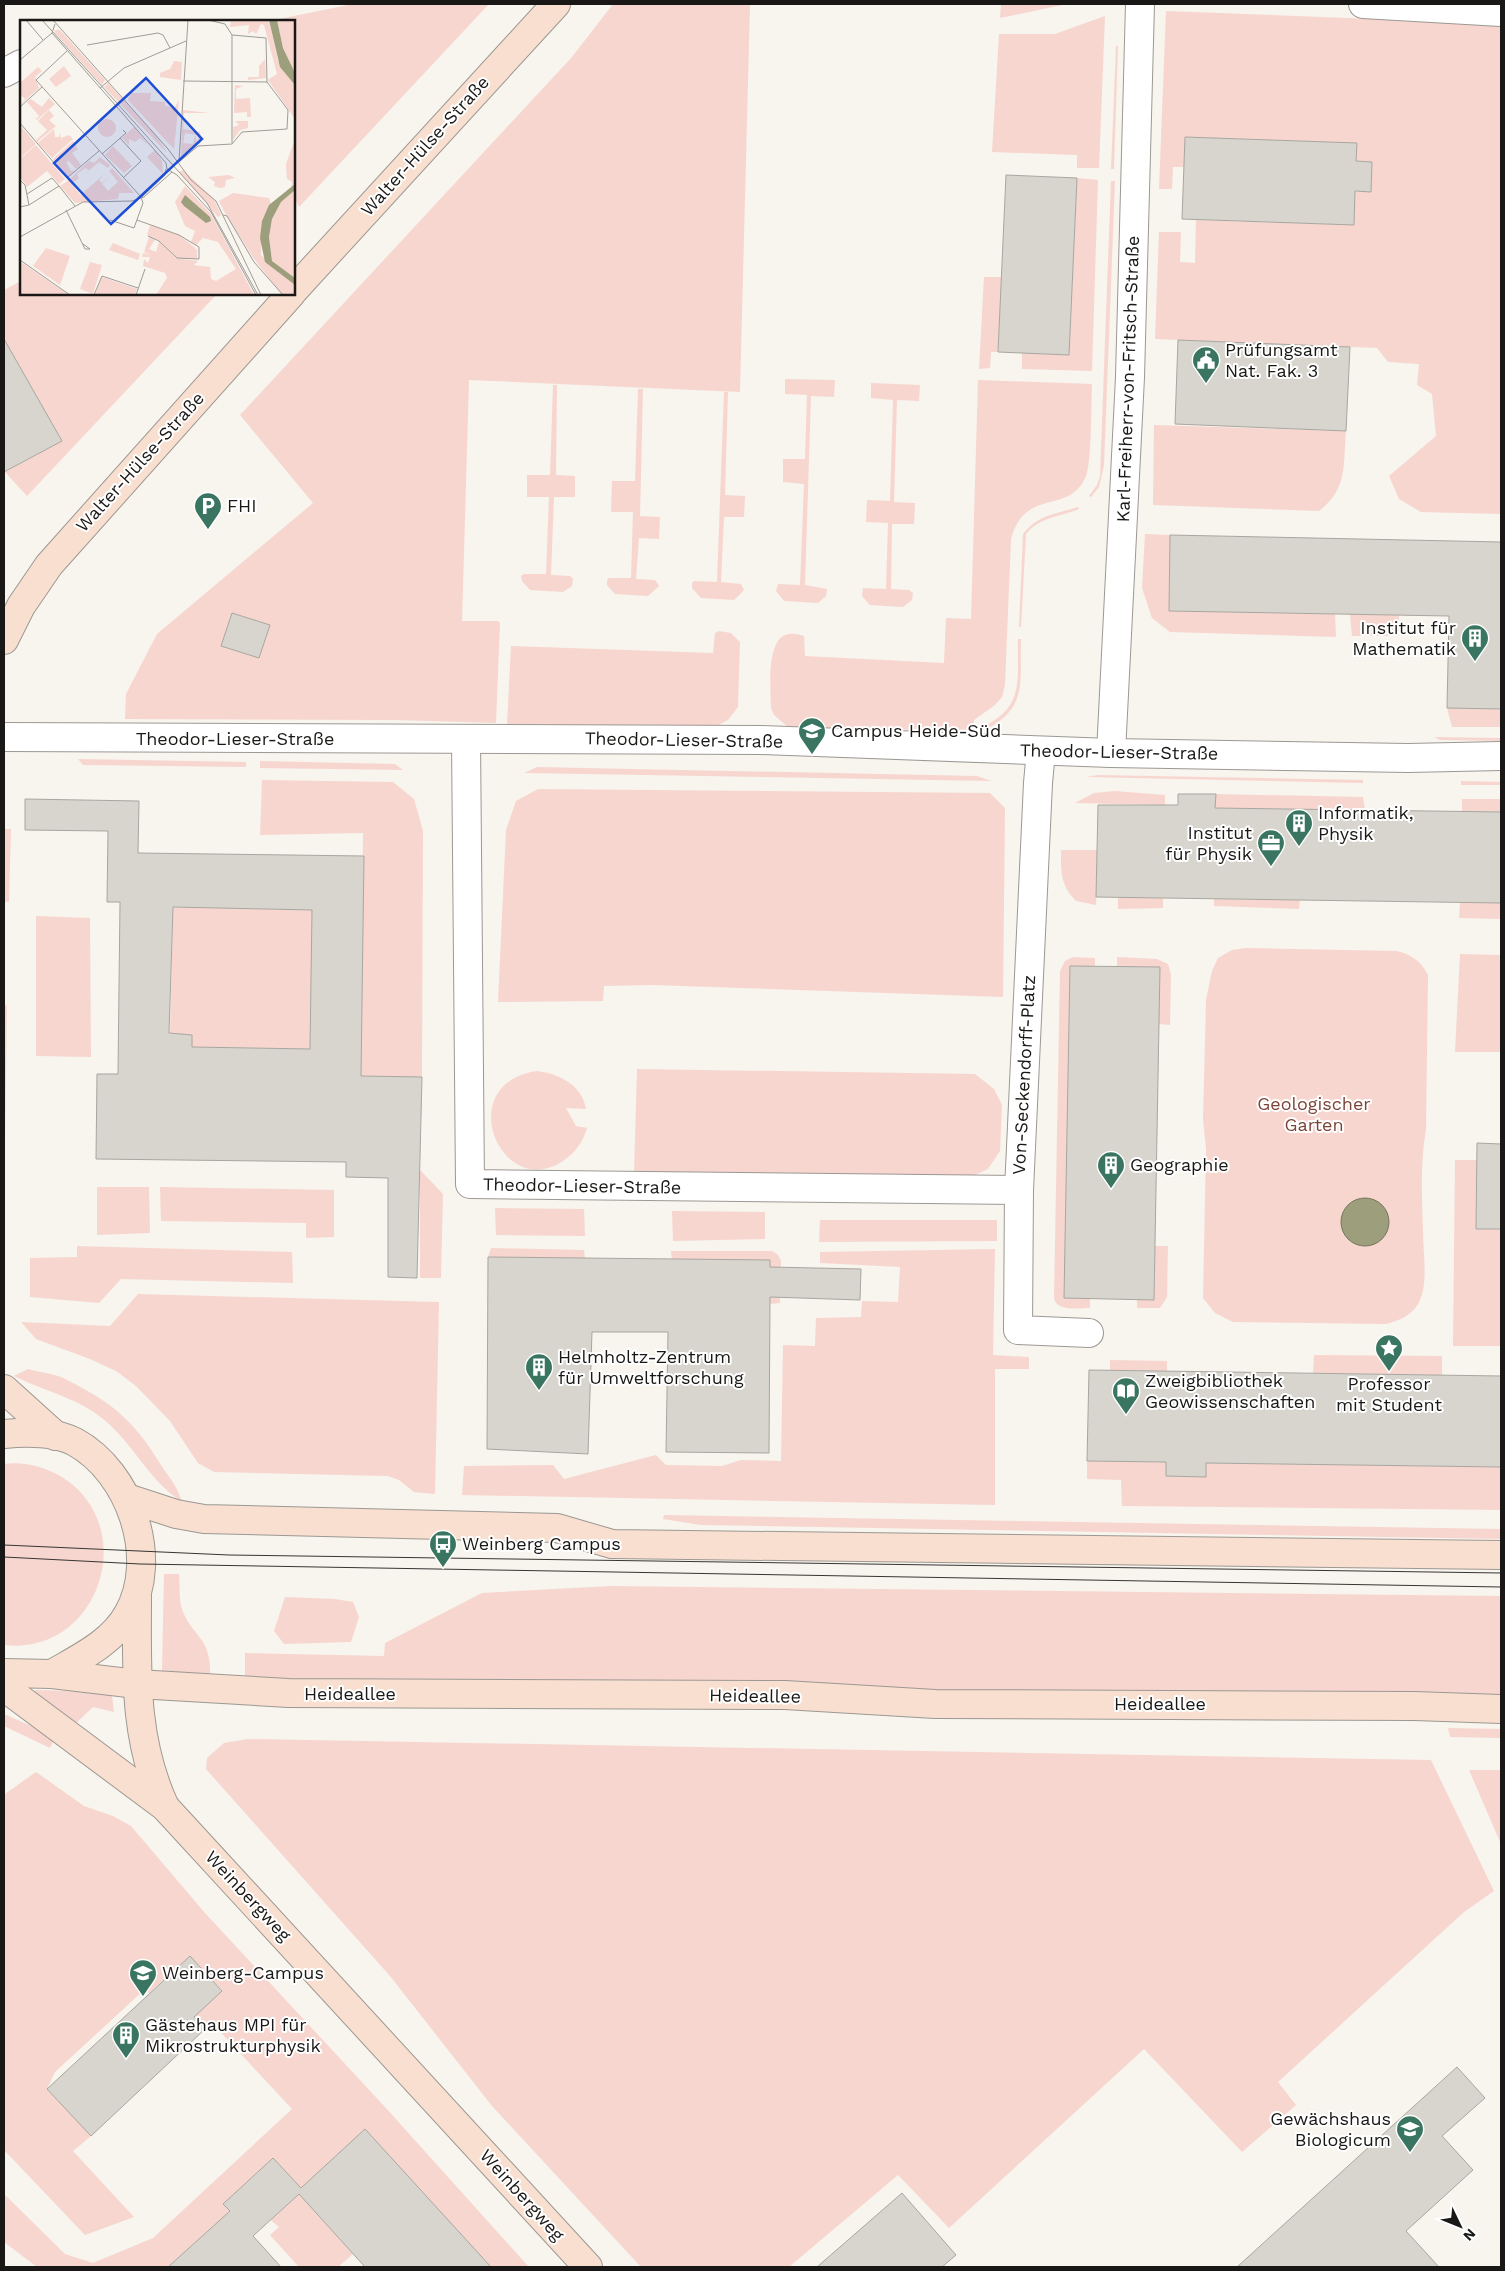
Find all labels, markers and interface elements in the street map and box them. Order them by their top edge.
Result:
inset map [20,20,295,295]
street label: Walter-Hülse-Straße [356,71,493,220]
street label: Karl-Freiherr-von-Fritsch-Straße [1112,235,1143,523]
place label: Prüfungsamt Nat. Fak. 3 [1225,339,1338,381]
public building icon: Prüfungsamt Nat. Fak. 3 [1191,345,1221,384]
street label: Walter-Hülse-Straße [71,387,208,536]
parking icon: FHI [193,491,223,530]
place label: FHI [227,495,257,516]
place label: Institut für Mathematik [1352,617,1456,659]
building icon: Institut für Mathematik [1460,623,1490,662]
school or university icon: Campus Heide-Süd [797,716,827,755]
place label: Campus Heide-Süd [831,720,1001,741]
street label: Theodor-Lieser-Straße [585,727,783,752]
street label: Theodor-Lieser-Straße [136,728,334,749]
street label: Theodor-Lieser-Straße [1020,739,1218,764]
place label: Informatik, Physik [1318,802,1414,844]
building icon: Informatik, Physik [1284,808,1314,847]
place label: Institut für Physik [1165,822,1252,864]
office icon: Institut für Physik [1256,828,1286,867]
street label: Von-Seckendorff-Platz [1008,975,1039,1175]
park label: Geologischer Garten [1257,1093,1371,1135]
building icon: Geographie [1096,1150,1126,1189]
place label: Geographie [1130,1154,1229,1175]
street label: Theodor-Lieser-Straße [483,1173,681,1198]
place icon: Professor mit Student [1374,1333,1404,1372]
place label: Helmholtz-Zentrum für Umweltforschung [558,1346,744,1388]
building icon: Helmholtz-Zentrum für Umweltforschung [524,1352,554,1391]
place label: Zweigbibliothek Geowissenschaften [1145,1370,1315,1412]
place label: Professor mit Student [1336,1373,1442,1415]
library icon: Zweigbibliothek Geowissenschaften [1111,1376,1141,1415]
bus stop icon: Weinberg Campus [428,1529,458,1568]
place label: Weinberg Campus [462,1533,621,1554]
street label: Heideallee [304,1683,396,1704]
street label: Heideallee [709,1684,801,1707]
street label: Heideallee [1114,1693,1206,1714]
street label: Weinbergweg [201,1846,296,1945]
school or university icon: Weinberg-Campus [128,1958,158,1997]
place label: Weinberg-Campus [162,1962,324,1983]
place label: Gästehaus MPI für Mikrostrukturphysik [145,2014,321,2056]
building icon: Gästehaus MPI für Mikrostrukturphysik [111,2020,141,2059]
place label: Gewächshaus Biologicum [1270,2108,1391,2150]
school or university icon: Gewächshaus Biologicum [1395,2114,1425,2153]
street label: Weinbergweg [476,2145,569,2245]
north arrow [1435,2201,1485,2251]
text: N [1460,2226,1479,2244]

